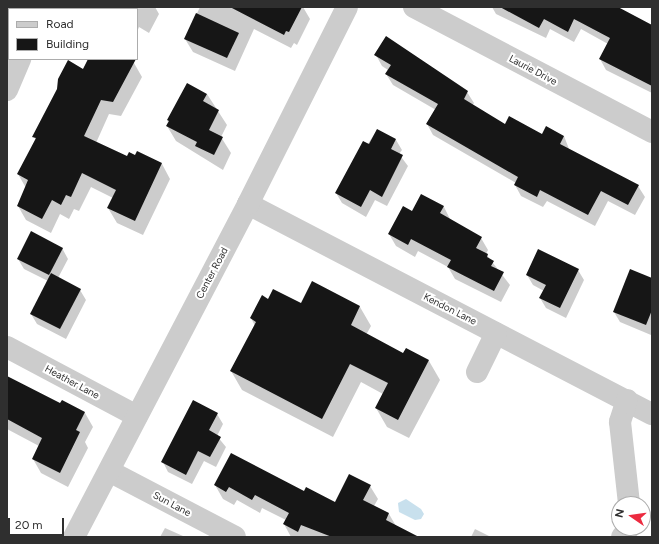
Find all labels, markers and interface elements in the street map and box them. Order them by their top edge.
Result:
legend [8,8,138,60]
text: Road [46,17,74,31]
text: Building [46,37,89,51]
street label: Laurie Drive [507,52,559,88]
street label: Center Road [193,245,231,301]
street label: Kendon Lane [421,290,479,328]
street label: Heather Lane [43,363,101,401]
street label: Sun Lane [151,489,193,519]
north arrow [611,496,651,536]
text: N [613,508,627,519]
scale bar [10,510,66,536]
text: 20 m [15,518,43,532]

